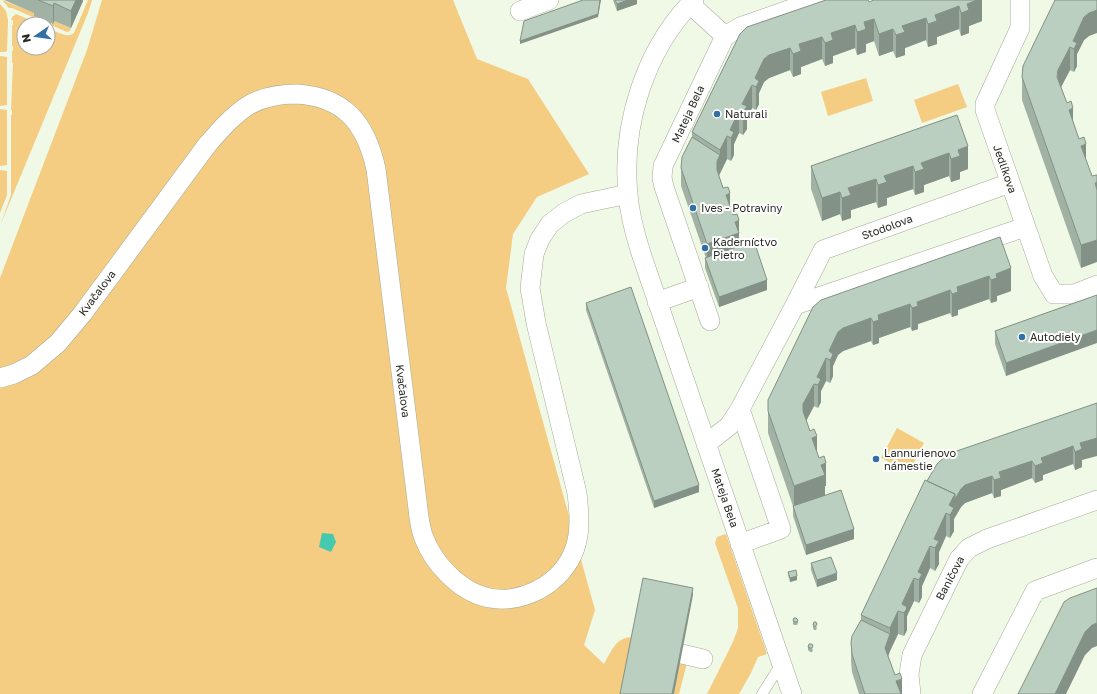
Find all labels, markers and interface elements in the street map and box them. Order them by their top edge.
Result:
north arrow [16,16,56,56]
text: N [18,33,33,44]
street label: Mateja Bela [669,83,706,145]
place label: Naturali [725,107,767,120]
marker: Naturali [712,109,722,119]
street label: Jedlíkova [991,143,1020,195]
place label: Ives - Potraviny [701,201,782,214]
marker: Ives - Potraviny [688,203,698,213]
street label: Stodolova [860,211,914,242]
place label: Kaderníctvo Pietro [713,235,777,261]
marker: Kaderníctvo Pietro [700,243,710,253]
street label: Kvačalova [75,268,118,318]
place label: Autodiely [1030,330,1080,343]
marker: Autodiely [1017,332,1027,342]
street label: Kvačalova [394,364,413,418]
place label: Lannurienovo námestie [884,446,956,472]
marker: Lannurienovo námestie [871,454,881,464]
street label: Mateja Bela [709,467,742,529]
street label: Baničova [933,554,966,602]

